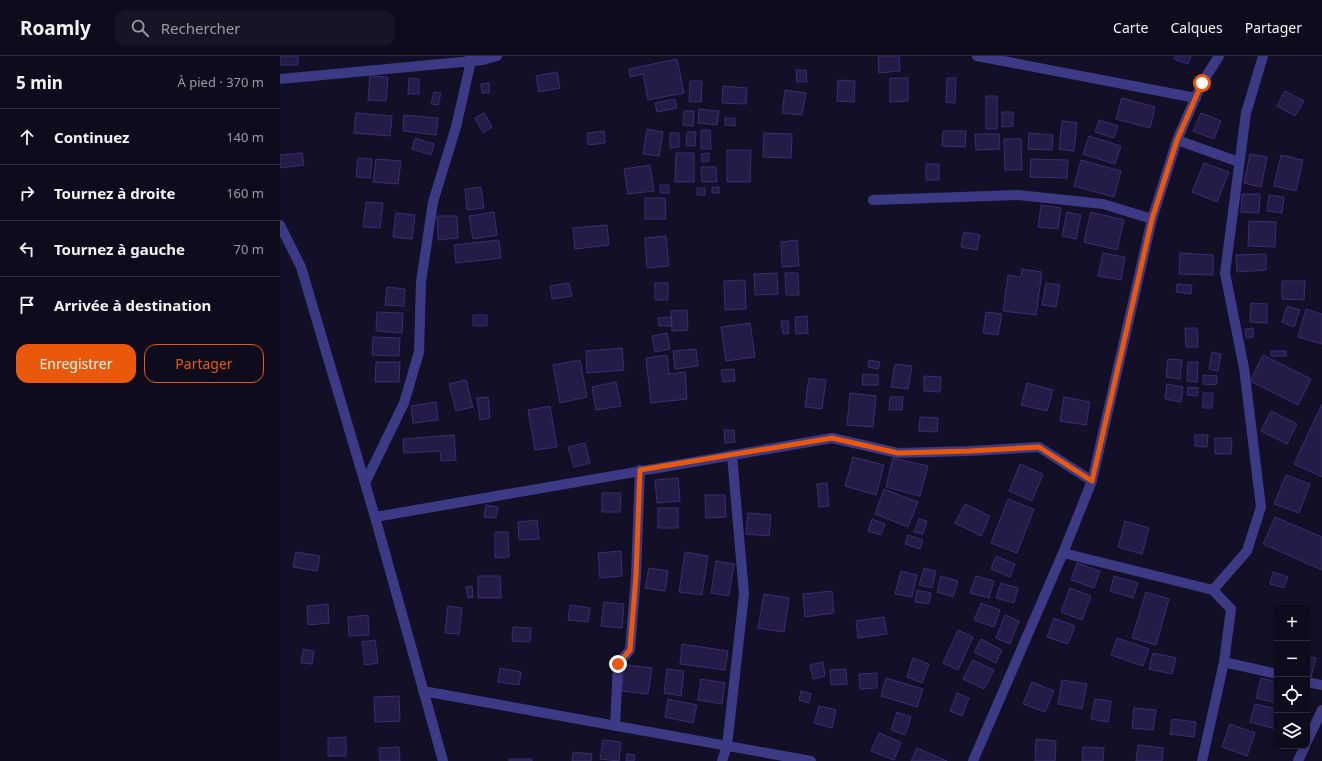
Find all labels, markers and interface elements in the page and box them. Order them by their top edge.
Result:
search box [115,10,395,46]
text: Roamly [20,15,91,41]
icon: search [129,17,151,39]
text: Rechercher [161,18,241,38]
text: Carte [1113,18,1149,37]
text: Calques [1171,18,1223,37]
text: Partager [1245,18,1302,37]
text: 5 min [16,71,63,94]
text: À pied · 370 m [178,73,264,91]
route start [1193,74,1211,92]
icon: ahead [16,126,38,148]
text: Continuez [54,127,129,147]
text: 140 m [226,128,264,146]
icon: right [16,182,38,204]
text: Tournez à droite [54,183,175,203]
text: 160 m [226,184,264,202]
icon: left [16,238,38,260]
text: Tournez à gauche [54,239,185,259]
text: 70 m [234,240,264,258]
icon: arrive [16,294,38,316]
text: Arrivée à destination [54,295,211,315]
button: Enregistrer [16,344,136,383]
button: Partager [144,344,264,383]
map controls [1274,605,1310,749]
button: + [1274,605,1310,641]
button: − [1274,641,1310,677]
route end [609,655,627,673]
button: locate [1274,677,1310,713]
button: layers [1274,713,1310,749]

